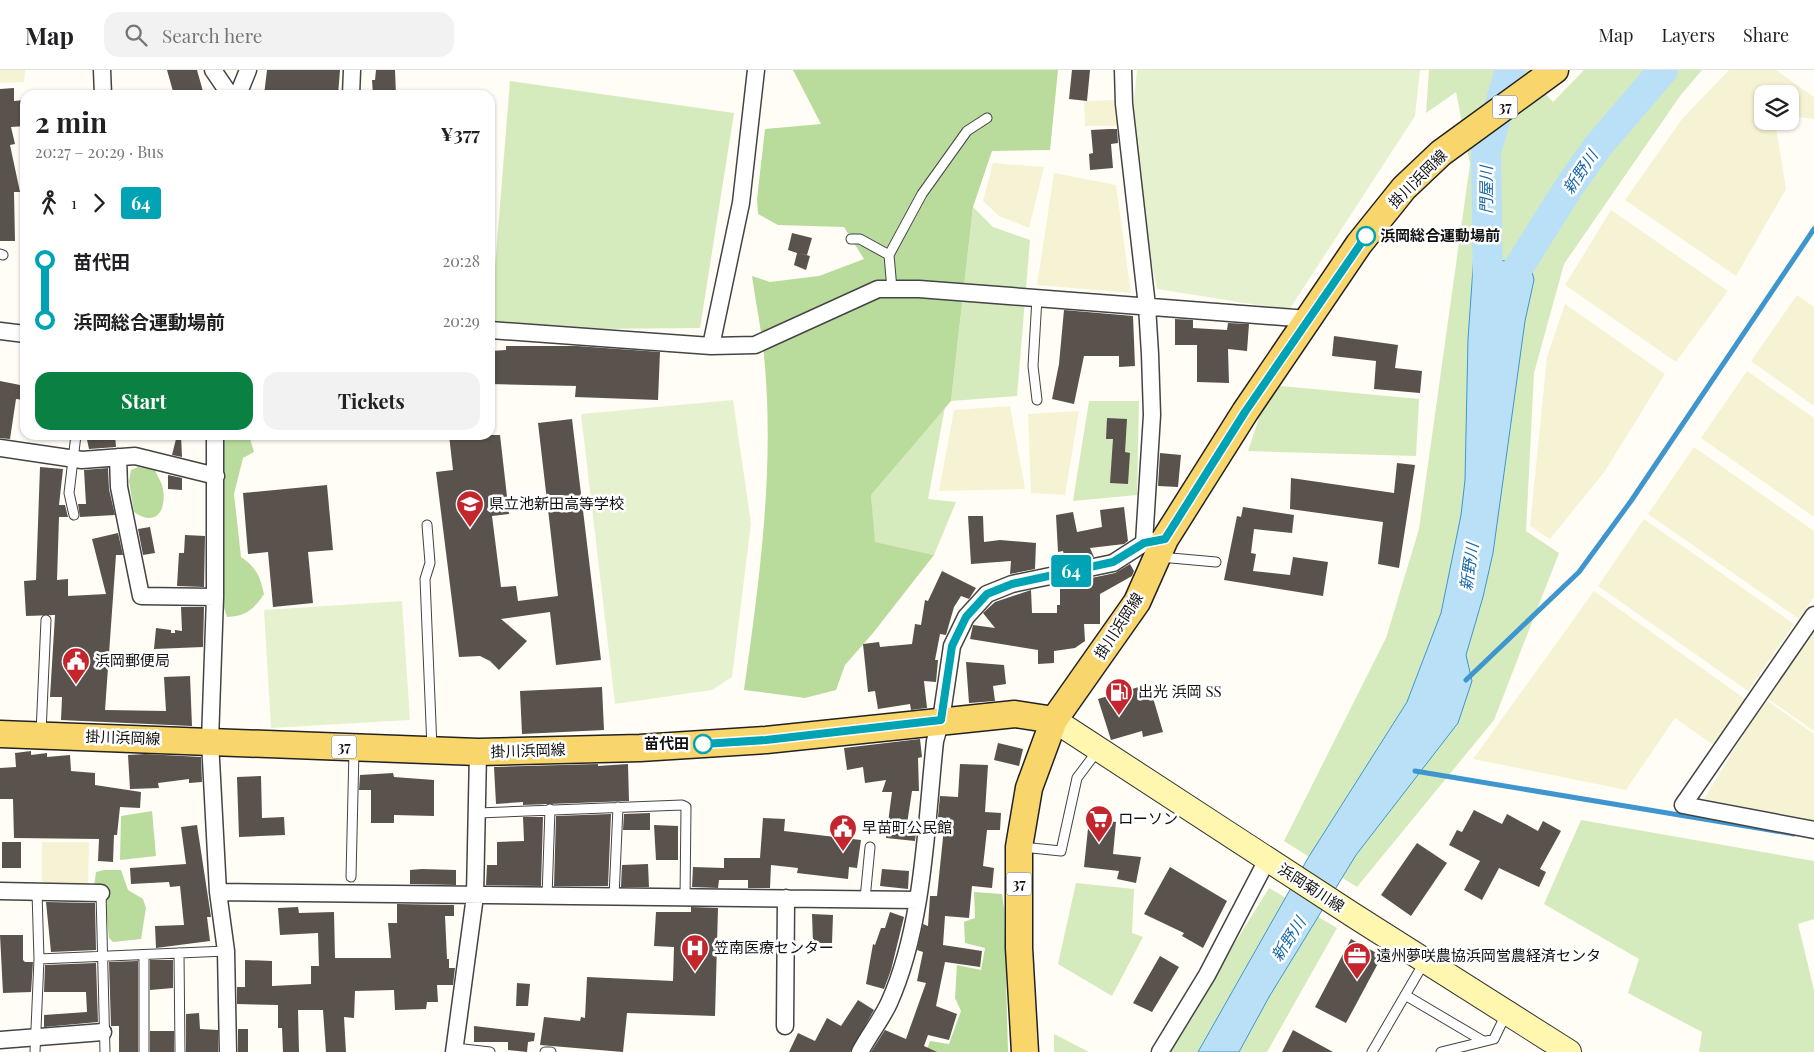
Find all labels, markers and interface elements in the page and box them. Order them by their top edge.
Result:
search box [104,12,454,57]
text: Map [25,19,74,51]
icon: search [122,21,150,49]
text: Search here [162,22,262,48]
text: Map [1598,23,1633,47]
text: Layers [1661,23,1715,47]
text: Share [1743,23,1789,47]
map controls [1754,85,1799,130]
button: layers [1754,85,1799,130]
road number: 37 [1492,96,1518,118]
text: 2 min [35,103,107,140]
text: ¥377 [441,120,480,146]
text: 20:27 – 20:29 · Bus [35,141,164,162]
water label: 新野川 [1557,144,1603,197]
street label: 掛川浜岡線 [1384,145,1451,212]
water label: 門屋川 [1475,164,1496,214]
icon: walk [35,189,63,217]
icon: forward [85,189,113,217]
text: 64 [131,191,151,215]
text: 1 [71,192,77,213]
place label: 浜岡総合運動場前 [1380,225,1500,245]
marker: 浜岡総合運動場前 [1356,226,1376,246]
text: 苗代田 [73,248,130,274]
text: 20:28 [442,250,480,271]
text: 浜岡総合運動場前 [73,308,225,334]
text: 20:29 [443,310,480,331]
button: Start [35,372,253,430]
button: Tickets [263,372,480,430]
school or university icon: 県立池新田高等学校 [455,489,485,528]
place label: 県立池新田高等学校 [489,493,624,513]
water label: 新野川 [1455,540,1483,592]
line badge: 64 [1048,555,1094,587]
text: 64 [1061,559,1081,583]
street label: 掛川浜岡線 [1089,589,1147,662]
public building icon: 浜岡郵便局 [61,646,91,685]
place label: 浜岡郵便局 [95,650,170,670]
fuel station icon: 出光 浜岡 SS [1104,677,1134,716]
place label: 出光 浜岡 SS [1138,681,1222,701]
street label: 掛川浜岡線 [85,726,161,748]
place label: 苗代田 [644,733,689,753]
marker: 苗代田 [693,734,713,754]
road number: 37 [332,736,356,759]
street label: 掛川浜岡線 [490,739,566,761]
supermarket icon: ローソン [1084,804,1114,843]
place label: ローソン [1118,808,1178,828]
public building icon: 早苗町公民館 [828,813,858,852]
place label: 早苗町公民館 [862,817,952,837]
street label: 浜岡菊川線 [1275,858,1348,916]
road number: 37 [1006,872,1032,896]
water label: 新野川 [1266,911,1311,965]
hospital icon: 笠南医療センター [680,933,710,972]
place label: 笠南医療センター [714,937,834,957]
office icon: 遠州夢咲農協浜岡営農経済センタ [1342,941,1372,980]
place label: 遠州夢咲農協浜岡営農経済センタ [1376,945,1601,965]

